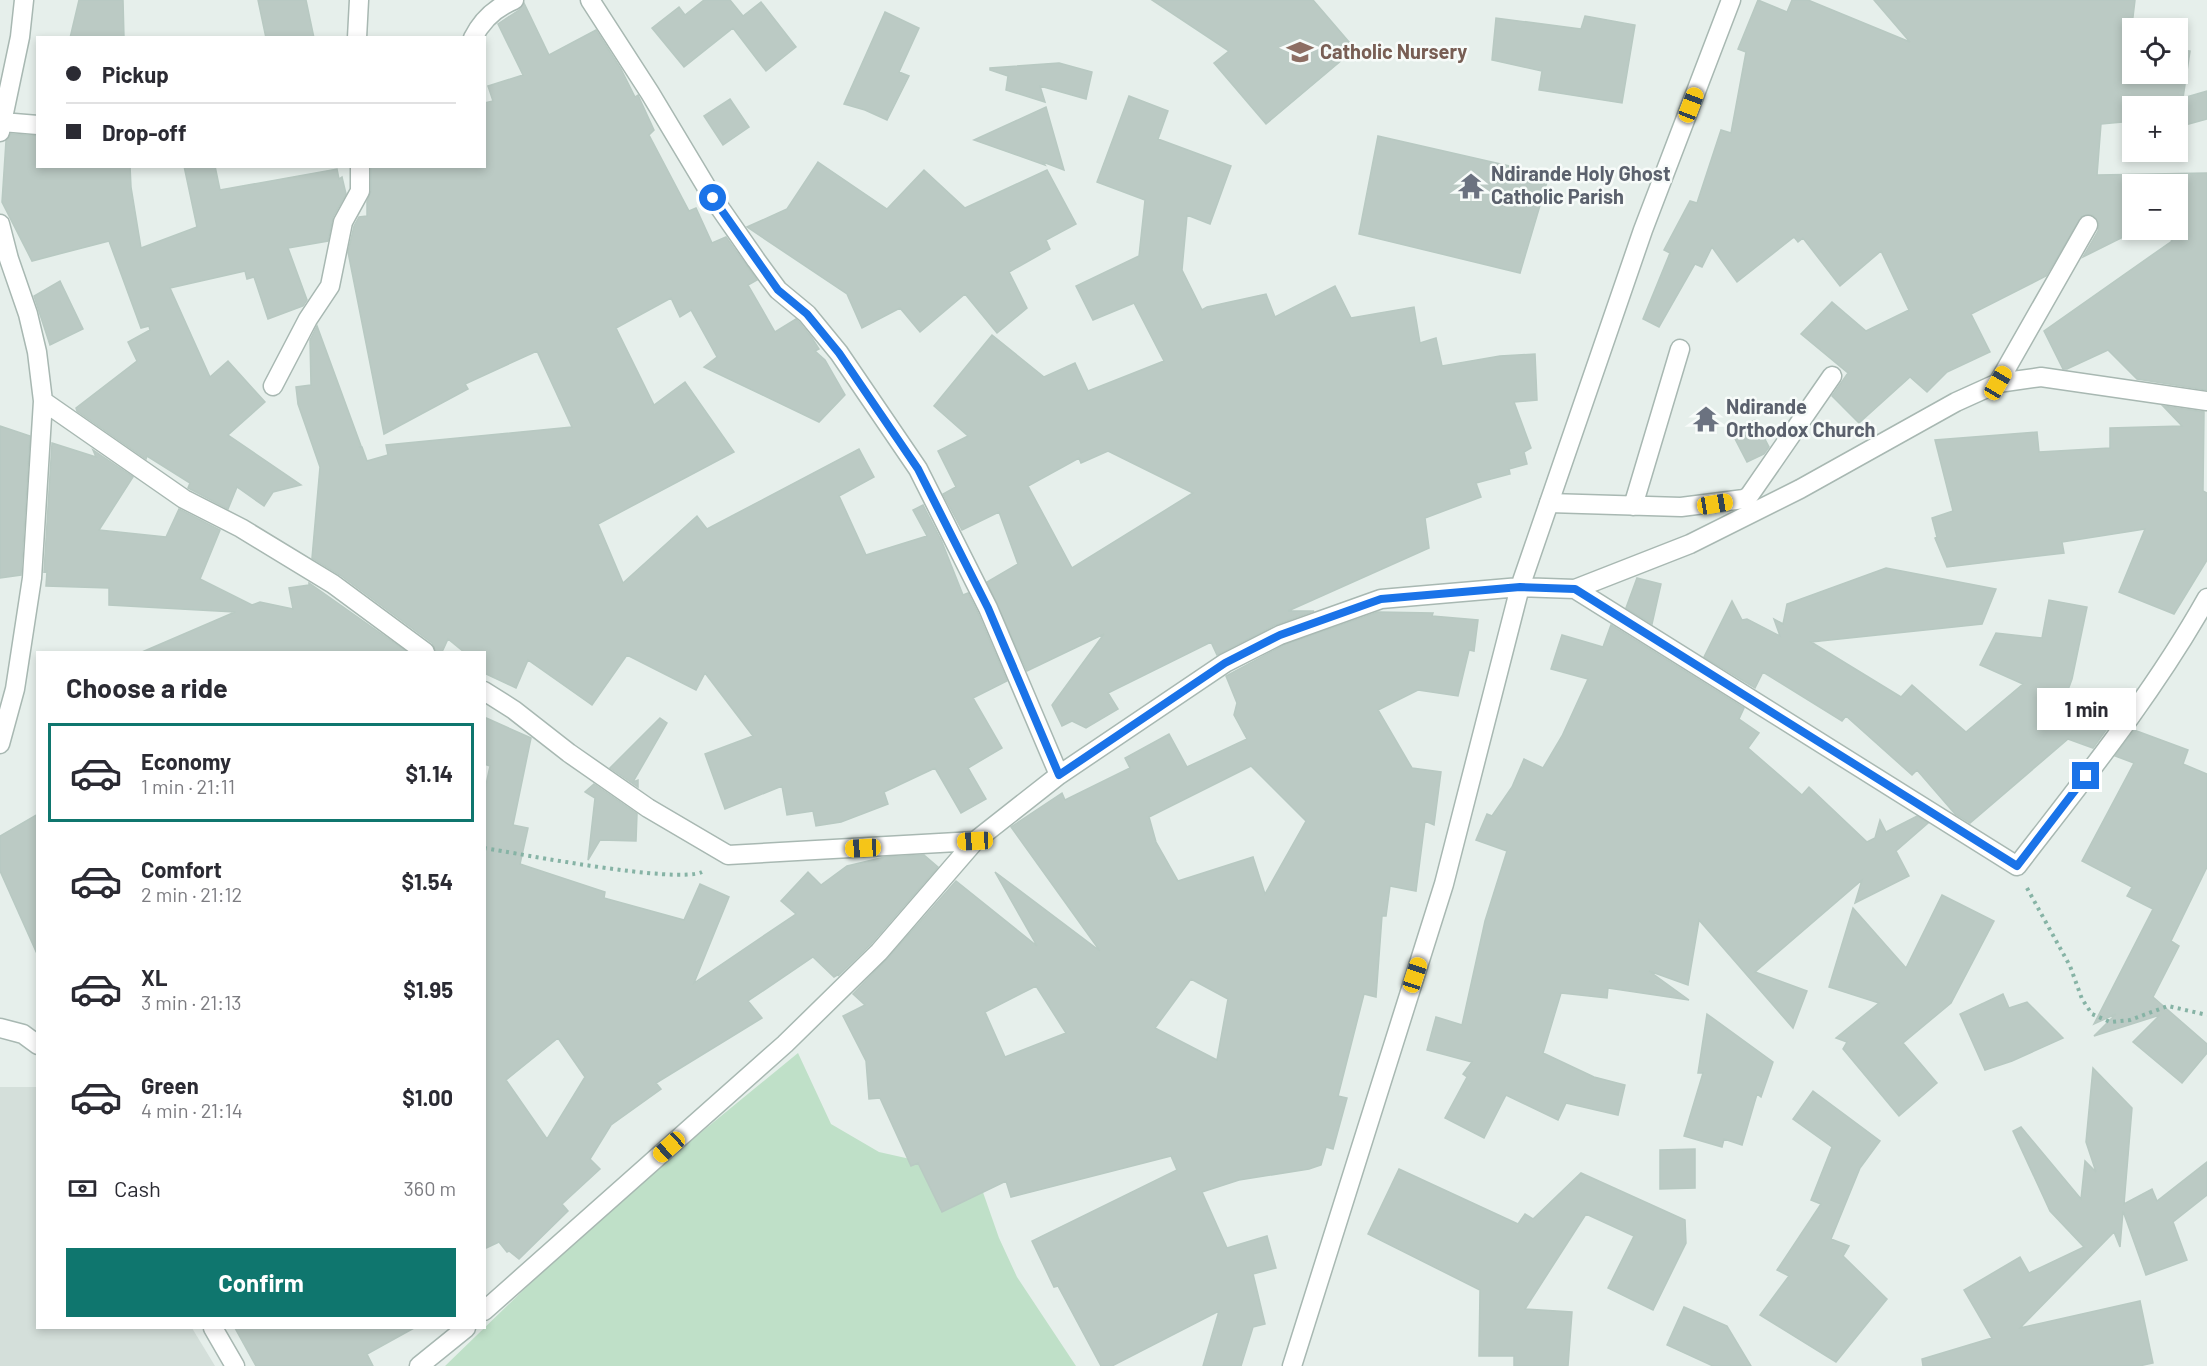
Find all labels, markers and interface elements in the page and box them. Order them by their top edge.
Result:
map controls [2122,18,2188,240]
button: locate [2122,18,2188,84]
school or university icon: Catholic Nursery [1285,37,1315,67]
place label: Catholic Nursery [1320,39,1467,63]
text: Pickup [102,61,169,87]
car [1676,85,1706,125]
button: + [2122,96,2188,162]
text: Drop-off [102,119,186,145]
place label: Ndirande Holy Ghost Catholic Parish [1491,161,1670,208]
temple icon: Ndirande Holy Ghost Catholic Parish [1456,171,1486,201]
button: − [2122,174,2188,240]
route start [699,184,726,211]
car [1981,363,2015,403]
place label: Ndirande Orthodox Church [1726,394,1876,441]
temple icon: Ndirande Orthodox Church [1691,404,1721,434]
car [1696,492,1734,516]
text: Choose a ride [66,671,228,703]
callout: 1 min [2036,689,2136,731]
text: 1 min [2065,697,2108,721]
icon: car [69,746,123,800]
text: Economy [141,748,231,774]
text: $1.14 [406,760,453,786]
route end [2072,762,2099,789]
text: 1 min · 21:11 [141,774,235,798]
car [957,831,993,851]
car [845,838,881,858]
icon: car [69,854,123,908]
text: Comfort [141,856,222,882]
text: $1.54 [402,868,453,894]
text: 2 min · 21:12 [141,882,242,906]
car [1401,955,1429,995]
icon: car [69,962,123,1016]
text: XL [141,964,167,990]
text: $1.95 [403,976,453,1002]
text: 3 min · 21:13 [141,990,241,1014]
icon: car [69,1070,123,1124]
text: Green [141,1072,199,1098]
text: $1.00 [402,1084,453,1110]
text: 4 min · 21:14 [141,1098,243,1122]
car [650,1128,688,1166]
icon: cash [66,1172,99,1205]
text: Cash [114,1175,161,1201]
text: 360 m [404,1176,456,1200]
button: Confirm [66,1248,456,1317]

